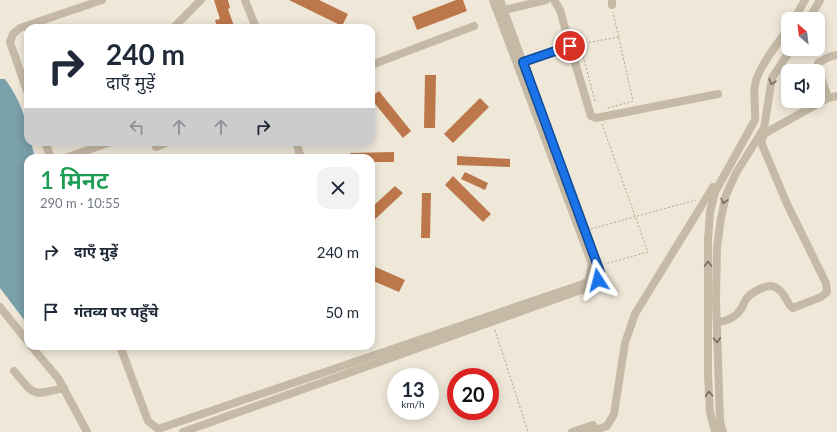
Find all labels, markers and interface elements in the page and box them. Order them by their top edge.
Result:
north arrow [781,12,825,56]
map controls [781,12,825,108]
pin [553,29,587,63]
icon: arrive [559,35,581,57]
text: 240 m [106,37,185,71]
icon: right [40,40,92,92]
button: sound [781,64,825,108]
text: दाएँ मुड़ें [106,71,155,93]
one-way arrow [768,79,776,86]
icon: left [126,116,148,138]
icon: ahead [168,116,190,138]
icon: ahead [210,116,232,138]
icon: right [252,116,274,138]
text: 1 मिनट [40,165,109,194]
button: close [317,167,359,209]
text: 290 m · 10:55 [40,195,120,211]
one-way arrow [721,198,729,204]
icon: right [40,241,62,263]
text: दाएँ मुड़ें [74,242,118,260]
text: 240 m [317,243,359,261]
position arrow [577,259,619,301]
one-way arrow [704,261,712,267]
icon: arrive [40,301,62,323]
text: गंतव्य पर पहुँचे [74,302,158,320]
text: 50 m [325,303,359,321]
one-way arrow [713,337,721,343]
speed limit sign: 20 [447,368,499,420]
text: 13 [401,377,425,401]
one-way arrow [705,391,714,397]
text: km/h [401,398,425,410]

